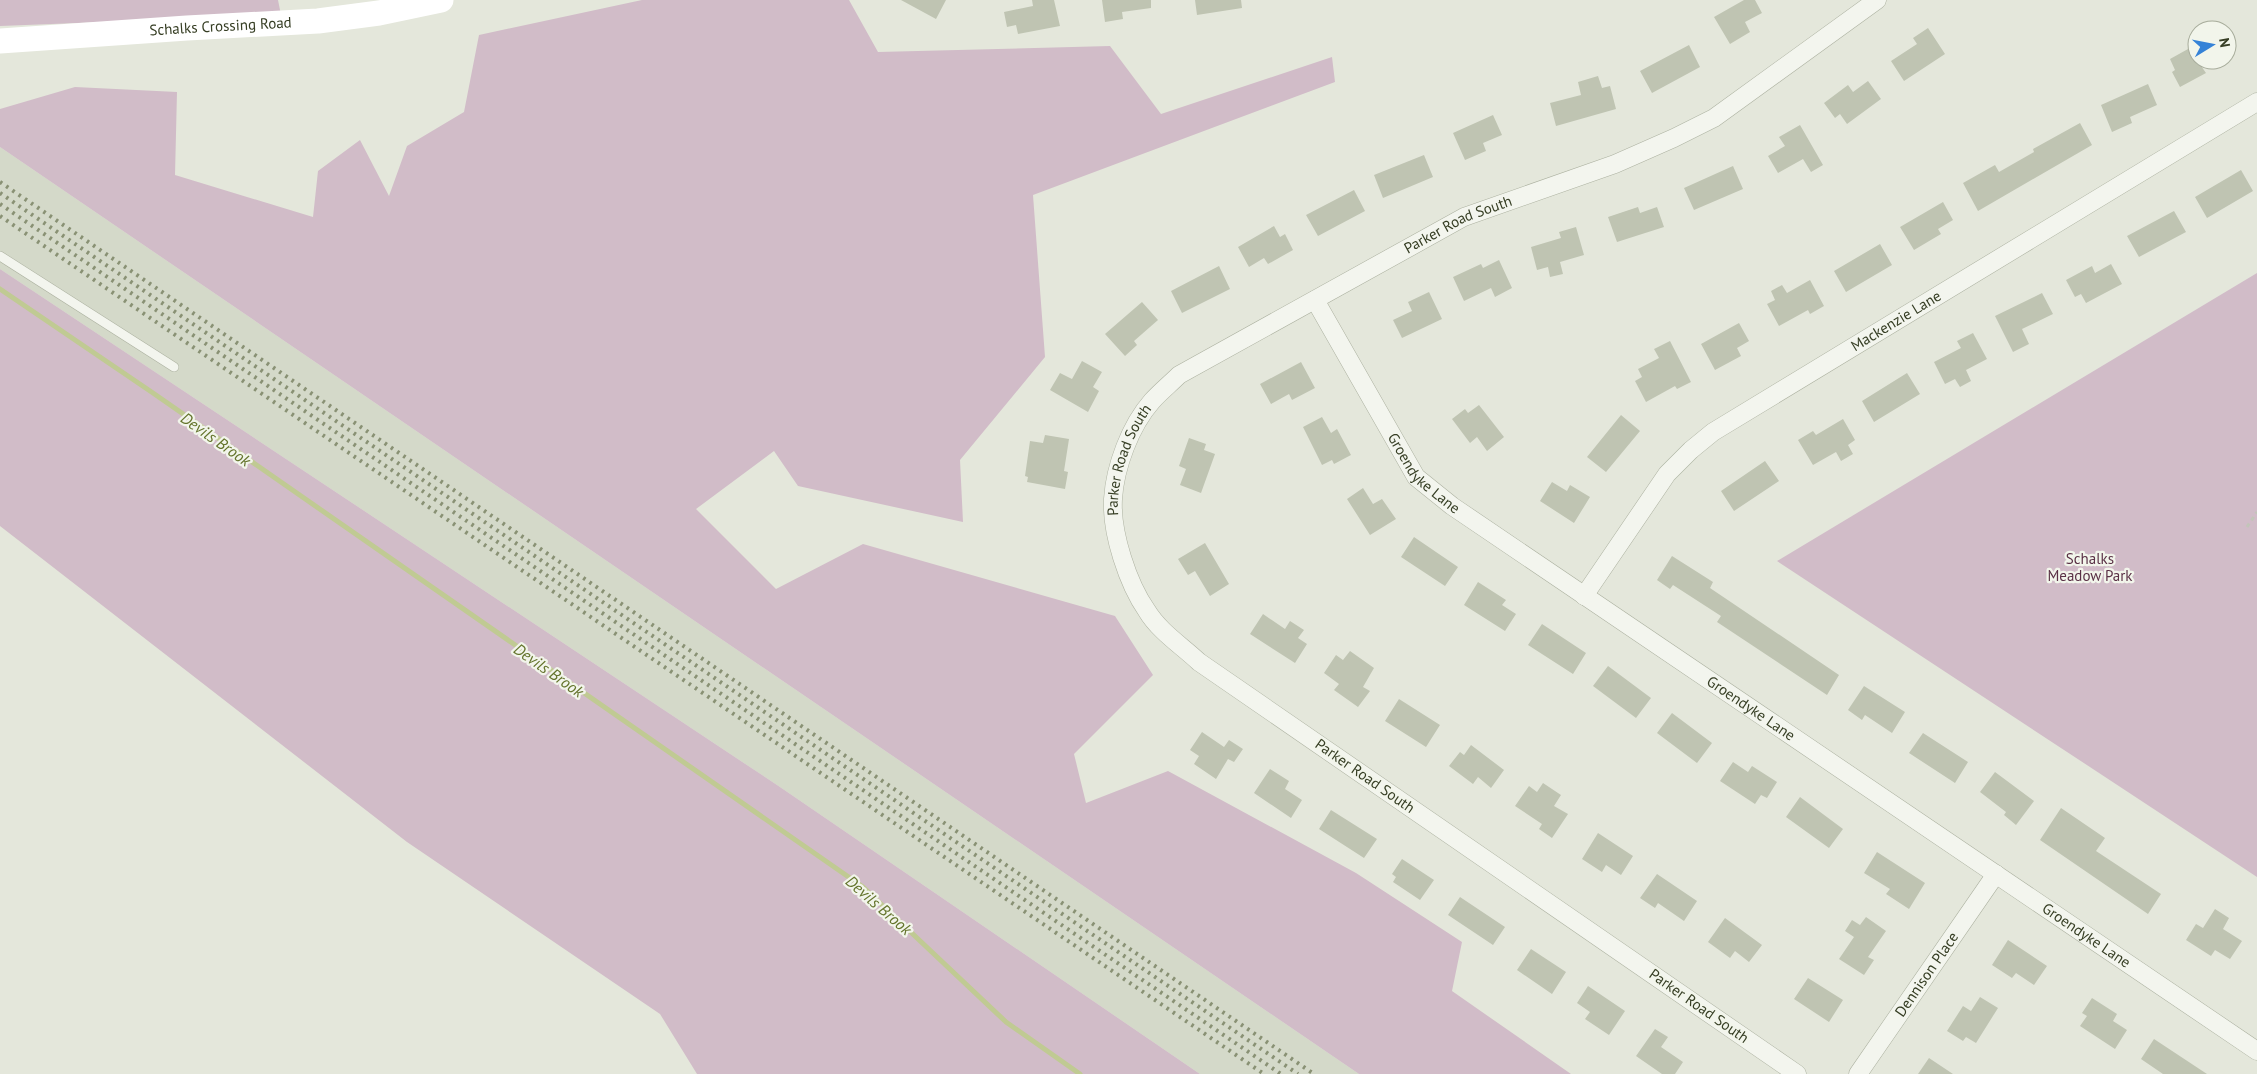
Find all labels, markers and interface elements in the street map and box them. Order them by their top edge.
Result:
street label: Schalks Crossing Road [149,12,292,40]
north arrow [2187,20,2237,70]
text: N [2215,37,2234,49]
street label: Parker Road South [1400,191,1514,257]
street label: Mackenzie Lane [1847,286,1944,355]
street label: Parker Road South [1103,400,1155,516]
water label: Devils Brook [177,408,256,471]
street label: Groendyke Lane [1384,429,1464,518]
park label: Schalks Meadow Park [2047,549,2133,585]
water label: Devils Brook [510,639,589,702]
street label: Groendyke Lane [1703,671,1799,745]
street label: Parker Road South [1312,734,1419,817]
water label: Devils Brook [842,871,917,940]
street label: Groendyke Lane [2039,898,2134,972]
street label: Dennison Place [1890,928,1962,1020]
street label: Parker Road South [1646,964,1753,1047]

